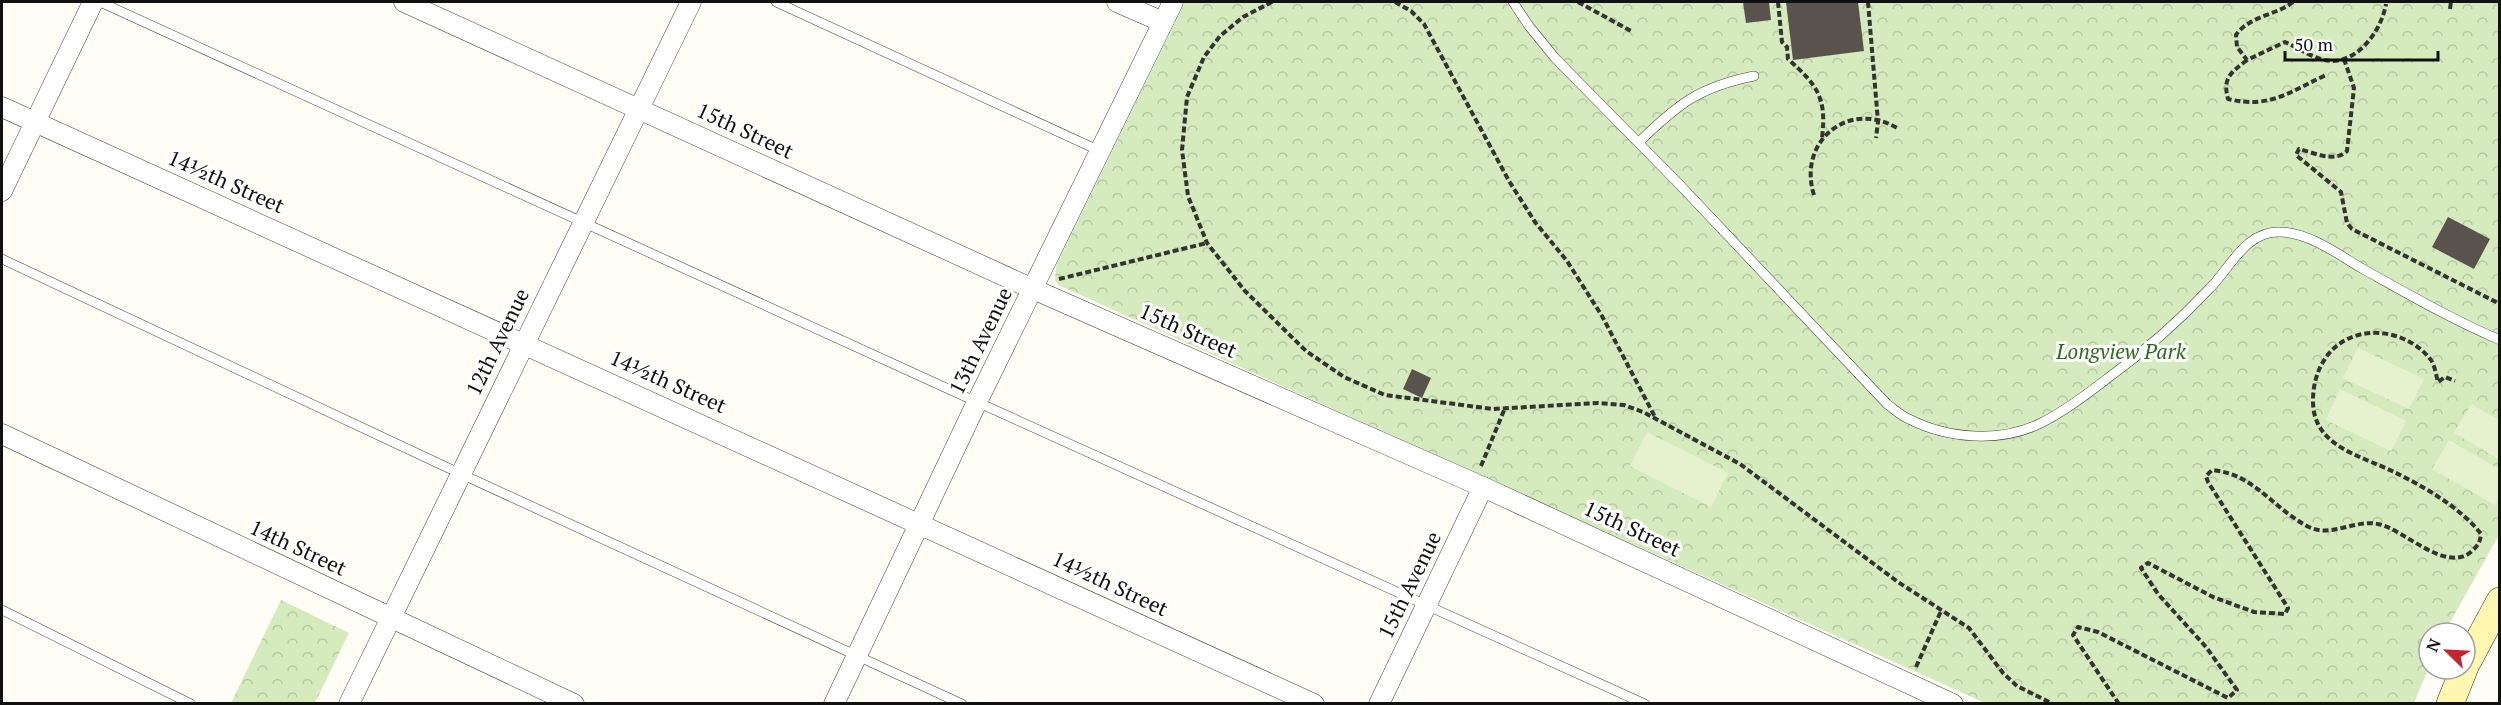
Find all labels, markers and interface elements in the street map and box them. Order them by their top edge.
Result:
scale bar [2285,24,2438,62]
text: 50 m [2294,32,2334,56]
street label: 15th Street [693,96,798,165]
street label: 14½th Street [164,143,289,219]
street label: 13th Avenue [942,282,1018,399]
street label: 12th Avenue [459,283,535,400]
street label: 15th Street [1135,296,1242,364]
park label: Longview Park [2055,337,2187,365]
street label: 14½th Street [606,343,731,419]
street label: 15th Street [1580,494,1685,563]
street label: 14th Street [246,513,351,582]
street label: 15th Avenue [1371,526,1447,643]
street label: 14½th Street [1048,544,1173,622]
north arrow [2417,621,2477,681]
text: N [2421,635,2446,655]

